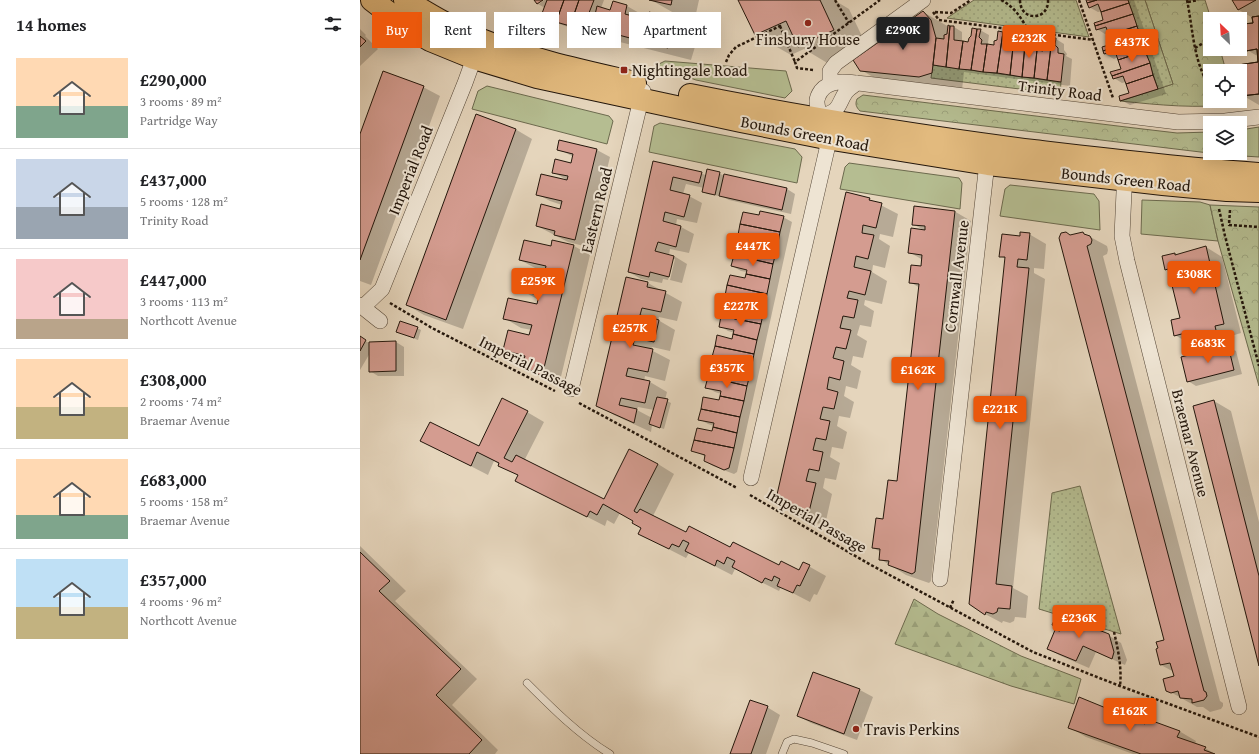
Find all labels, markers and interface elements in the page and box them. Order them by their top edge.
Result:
text: 14 homes [16,12,87,37]
chip: Buy [372,12,422,48]
chip: Rent [430,12,486,48]
chip: Filters [494,12,559,48]
chip: New [567,12,621,48]
chip: Apartment [629,12,721,48]
north arrow [1203,12,1247,56]
map controls [1203,12,1247,160]
icon: filters [322,13,344,35]
pin: £290K [875,17,931,51]
marker: Finsbury House [803,18,813,28]
text: £290K [885,20,921,39]
pin: £232K [1001,25,1057,59]
place label: Finsbury House [756,27,860,51]
text: £232K [1011,28,1047,47]
pin: £437K [1104,29,1160,63]
text: £437K [1114,32,1150,51]
place label: Nightingale Road [632,58,748,82]
button: locate [1203,64,1247,108]
marker: Nightingale Road [619,65,629,75]
text: £290,000 [140,67,206,92]
street label: Trinity Road [1017,73,1104,107]
icon: home [48,74,96,122]
text: 3 rooms · 89 m² [140,92,222,111]
street label: Bounds Green Road [739,109,872,157]
text: Partridge Way [140,111,218,130]
button: layers [1203,116,1247,160]
street label: Imperial Road [381,121,439,218]
street label: Bounds Green Road [1060,160,1192,198]
street label: Eastern Road [574,164,618,255]
text: £437,000 [140,167,206,192]
icon: home [48,175,96,223]
text: 5 rooms · 128 m² [140,192,228,211]
text: Trinity Road [140,211,208,230]
street label: Cornwall Avenue [937,219,975,333]
pin: £447K [725,233,781,267]
text: £447K [735,236,771,255]
pin: £308K [1166,261,1222,295]
text: £308K [1176,264,1212,283]
text: £447,000 [140,267,206,292]
pin: £259K [510,268,566,302]
text: £259K [520,271,556,290]
icon: home [48,275,96,323]
text: 3 rooms · 113 m² [140,292,228,311]
pin: £227K [713,293,769,327]
text: £227K [723,296,759,315]
text: Northcott Avenue [140,311,237,330]
pin: £257K [602,315,658,349]
text: £257K [612,318,648,337]
street label: Imperial Passage [475,329,587,401]
pin: £683K [1180,330,1236,364]
text: £683K [1190,333,1226,352]
pin: £357K [699,355,755,389]
pin: £162K [890,357,946,391]
text: £357K [709,358,745,377]
text: £162K [900,360,936,379]
text: £308,000 [140,367,206,392]
icon: home [48,375,96,423]
street label: Braemar Avenue [1166,386,1216,500]
text: 2 rooms · 74 m² [140,392,222,411]
pin: £221K [972,396,1028,430]
text: £221K [982,399,1018,418]
text: Braemar Avenue [140,411,230,430]
text: £683,000 [140,467,206,492]
icon: home [48,475,96,523]
street label: Imperial Passage [762,481,872,559]
text: 5 rooms · 158 m² [140,492,228,511]
text: Braemar Avenue [140,511,230,530]
text: £357,000 [140,567,206,592]
icon: home [48,575,96,623]
text: 4 rooms · 96 m² [140,592,222,611]
pin: £236K [1051,605,1107,639]
text: £236K [1061,608,1097,627]
text: Northcott Avenue [140,611,237,630]
pin: £162K [1102,698,1158,732]
text: £162K [1112,701,1148,720]
place label: Travis Perkins [864,717,960,741]
marker: Travis Perkins [851,724,861,734]

